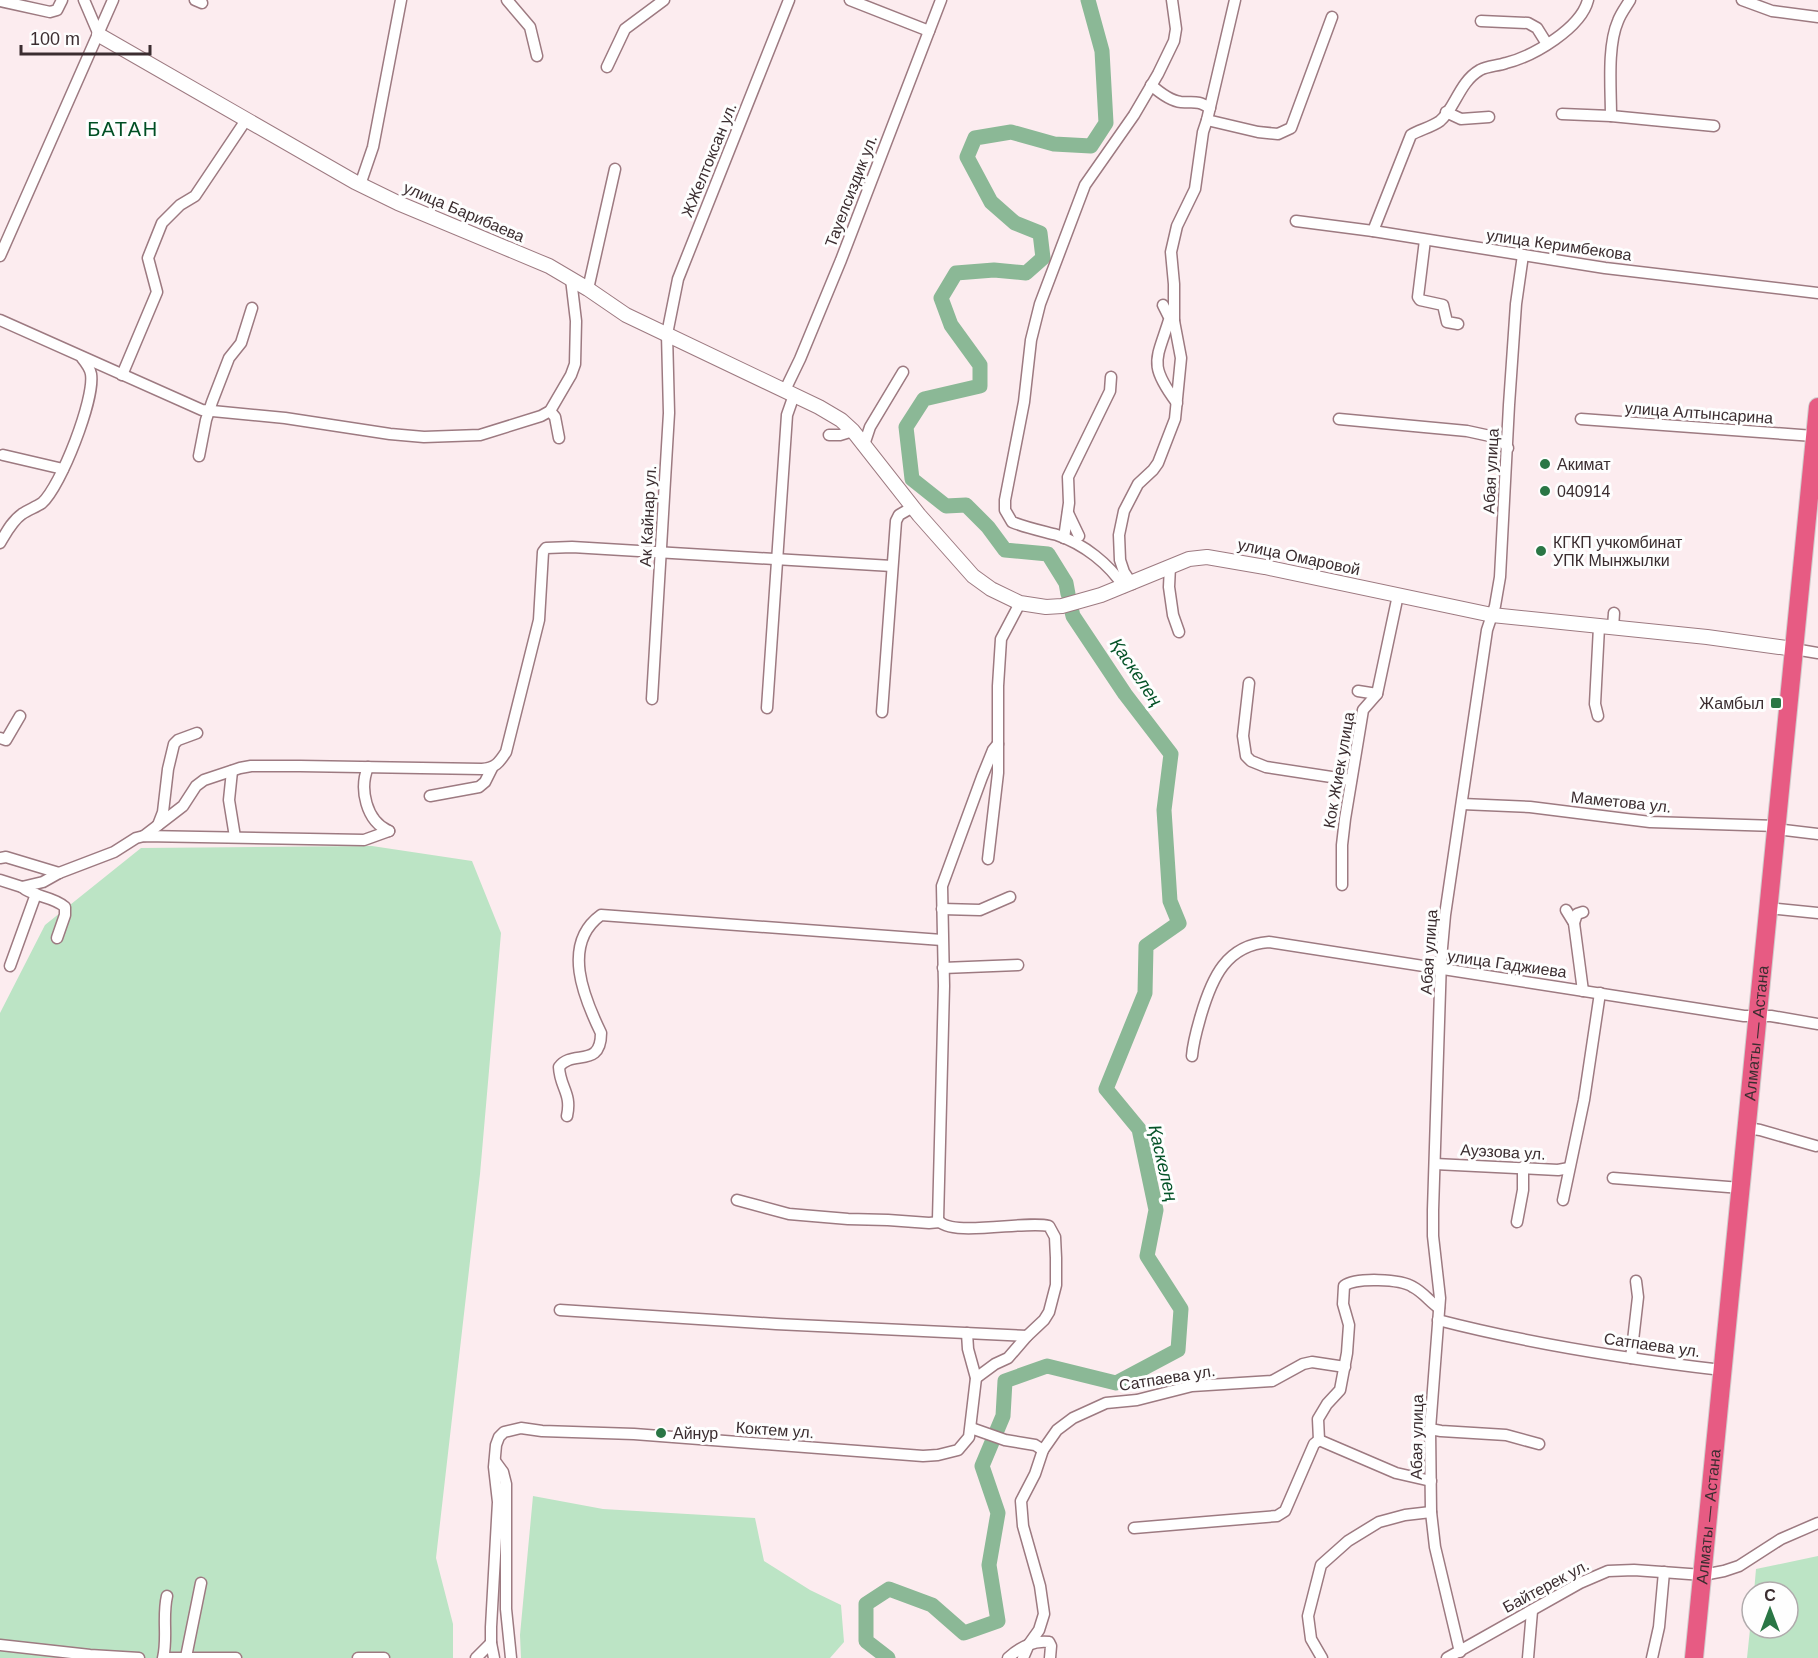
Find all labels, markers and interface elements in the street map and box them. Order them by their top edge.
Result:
scale bar [21,18,150,56]
text: 100 m [30,29,80,49]
street label: ЖЖелтоксан ул. [678,100,740,220]
district label: БАТАН [87,118,159,140]
street label: Тауелсиздик ул. [822,133,880,249]
street label: улица Барибаева [401,179,527,245]
street label: улица Керимбекова [1485,226,1633,264]
street label: улица Алтынсарина [1624,399,1774,427]
street label: Абая улица [1480,428,1502,514]
place label: Акимат [1557,456,1611,473]
marker: Акимат [1538,457,1552,471]
street label: Ак Кайнар ул. [637,465,659,567]
place label: 040914 [1557,483,1610,500]
marker: 040914 [1538,484,1552,498]
place label: КГКП учкомбинат УПК Мынжылки [1553,534,1683,569]
street label: улица Омаровой [1236,536,1362,578]
marker: КГКП учкомбинат УПК Мынжылки [1534,544,1548,558]
water label: Қаскелең [1106,634,1166,710]
place label: Жамбыл [1699,695,1764,712]
marker: Жамбыл [1769,696,1783,710]
street label: Кок Жиек улица [1320,710,1358,829]
street label: Маметова ул. [1570,788,1672,816]
street label: Абая улица [1418,909,1440,995]
street label: улица Гаджиева [1446,947,1568,981]
street label: Алматы — Астана [1741,965,1771,1101]
water label: Қаскелең [1145,1123,1181,1203]
street label: Ауэзова ул. [1460,1141,1546,1163]
street label: Сатпаева ул. [1603,1330,1701,1360]
street label: Сатпаева ул. [1118,1362,1216,1394]
street label: Абая улица [1408,1394,1426,1480]
street label: Коктем ул. [735,1419,815,1441]
place label: Айнур [673,1425,718,1442]
marker: Айнур [654,1426,668,1440]
street label: Алматы — Астана [1693,1448,1723,1585]
street label: Байтерек ул. [1500,1556,1592,1616]
north arrow [1740,1580,1800,1640]
text: С [1764,1587,1776,1604]

